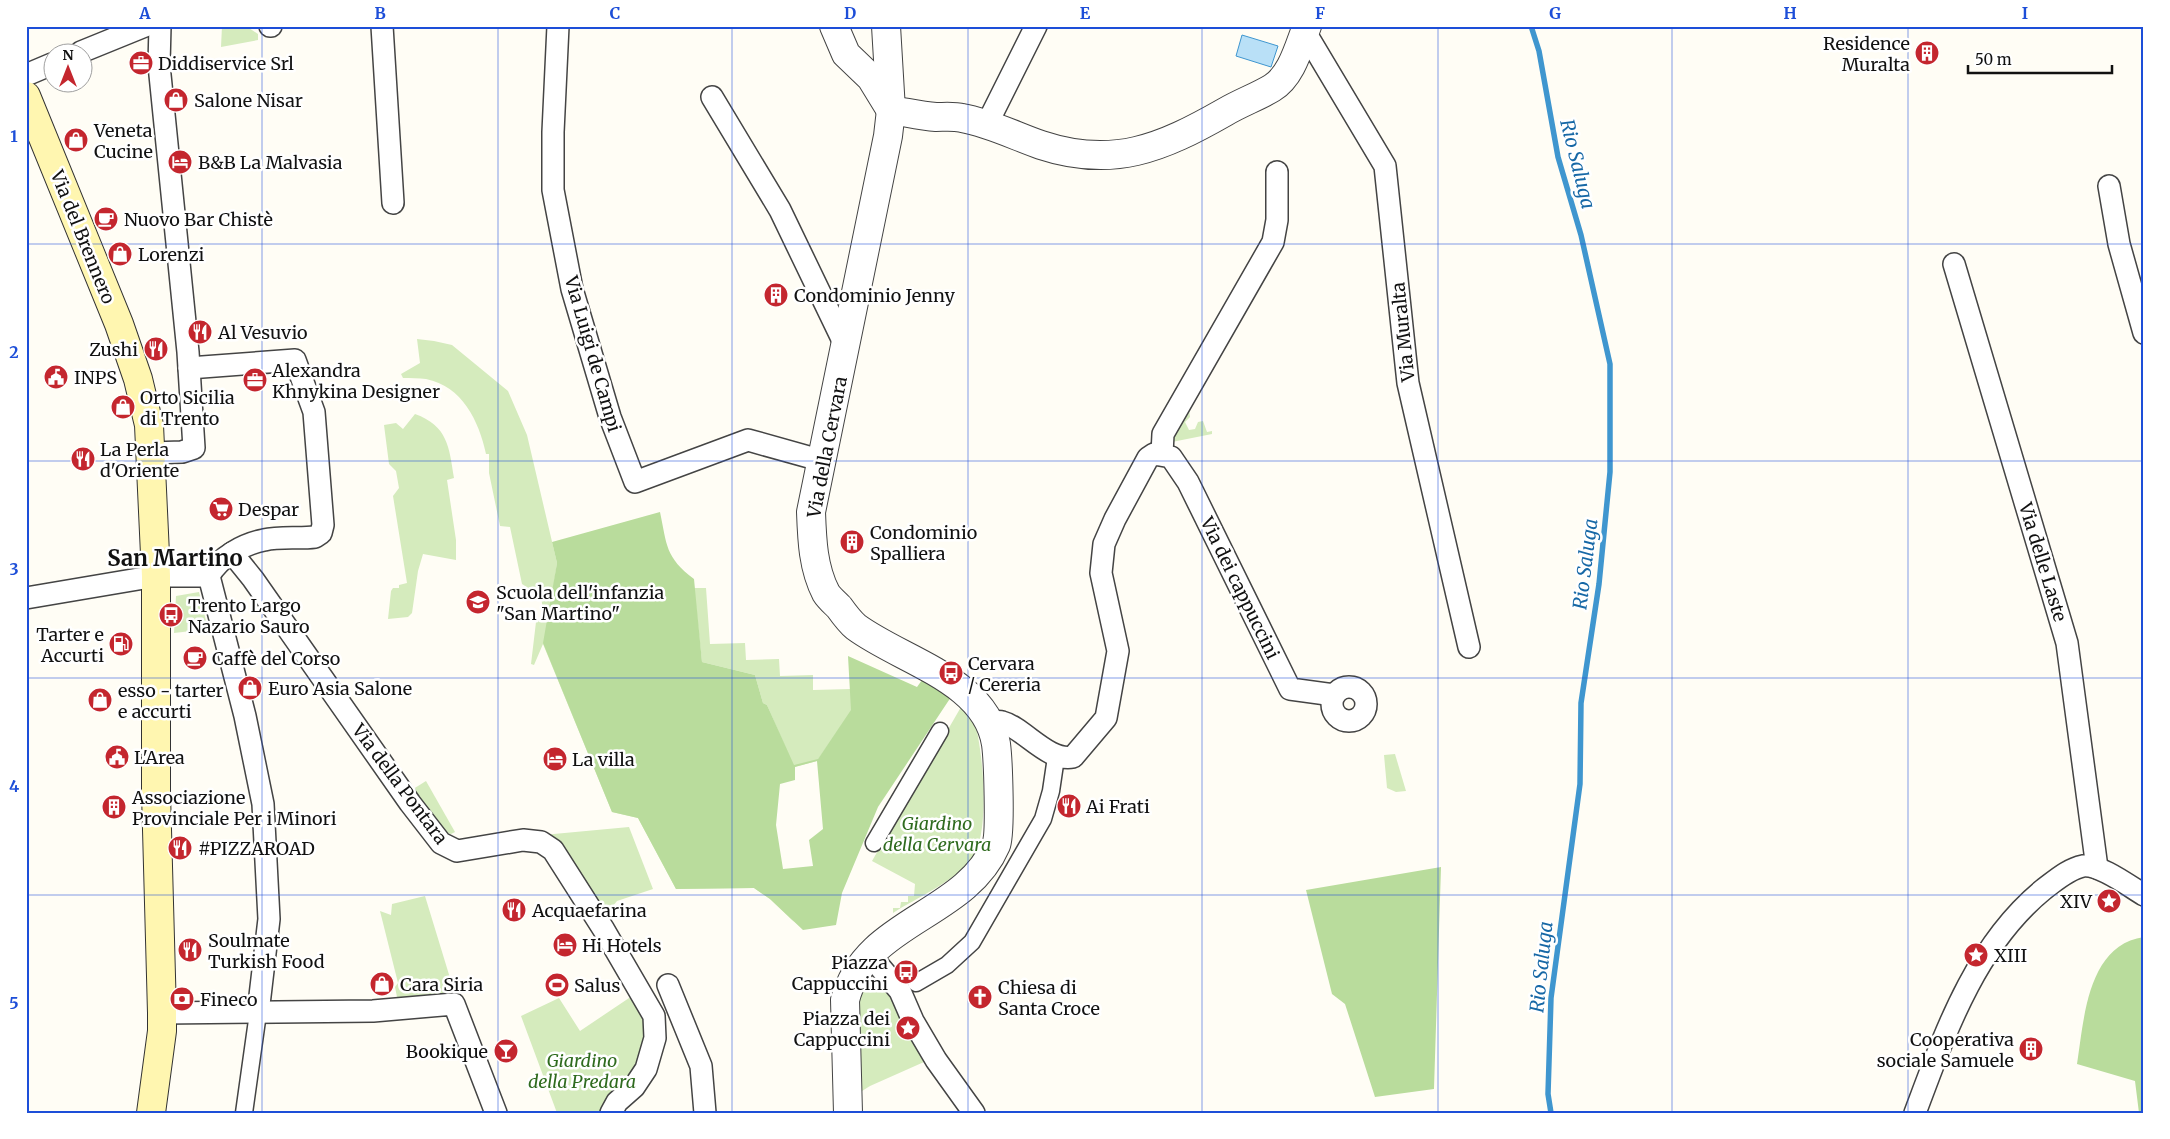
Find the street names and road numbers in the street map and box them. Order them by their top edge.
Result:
street label: Via del Brennero [45,166,120,307]
street label: Via Luigi de Campi [559,272,626,435]
street label: Via Muralta [1386,281,1420,384]
street label: Via della Cervara [802,374,852,521]
street label: Via delle Laste [2014,499,2072,624]
street label: Via dei cappuccini [1195,512,1285,663]
street label: Via della Pontara [347,718,453,849]

